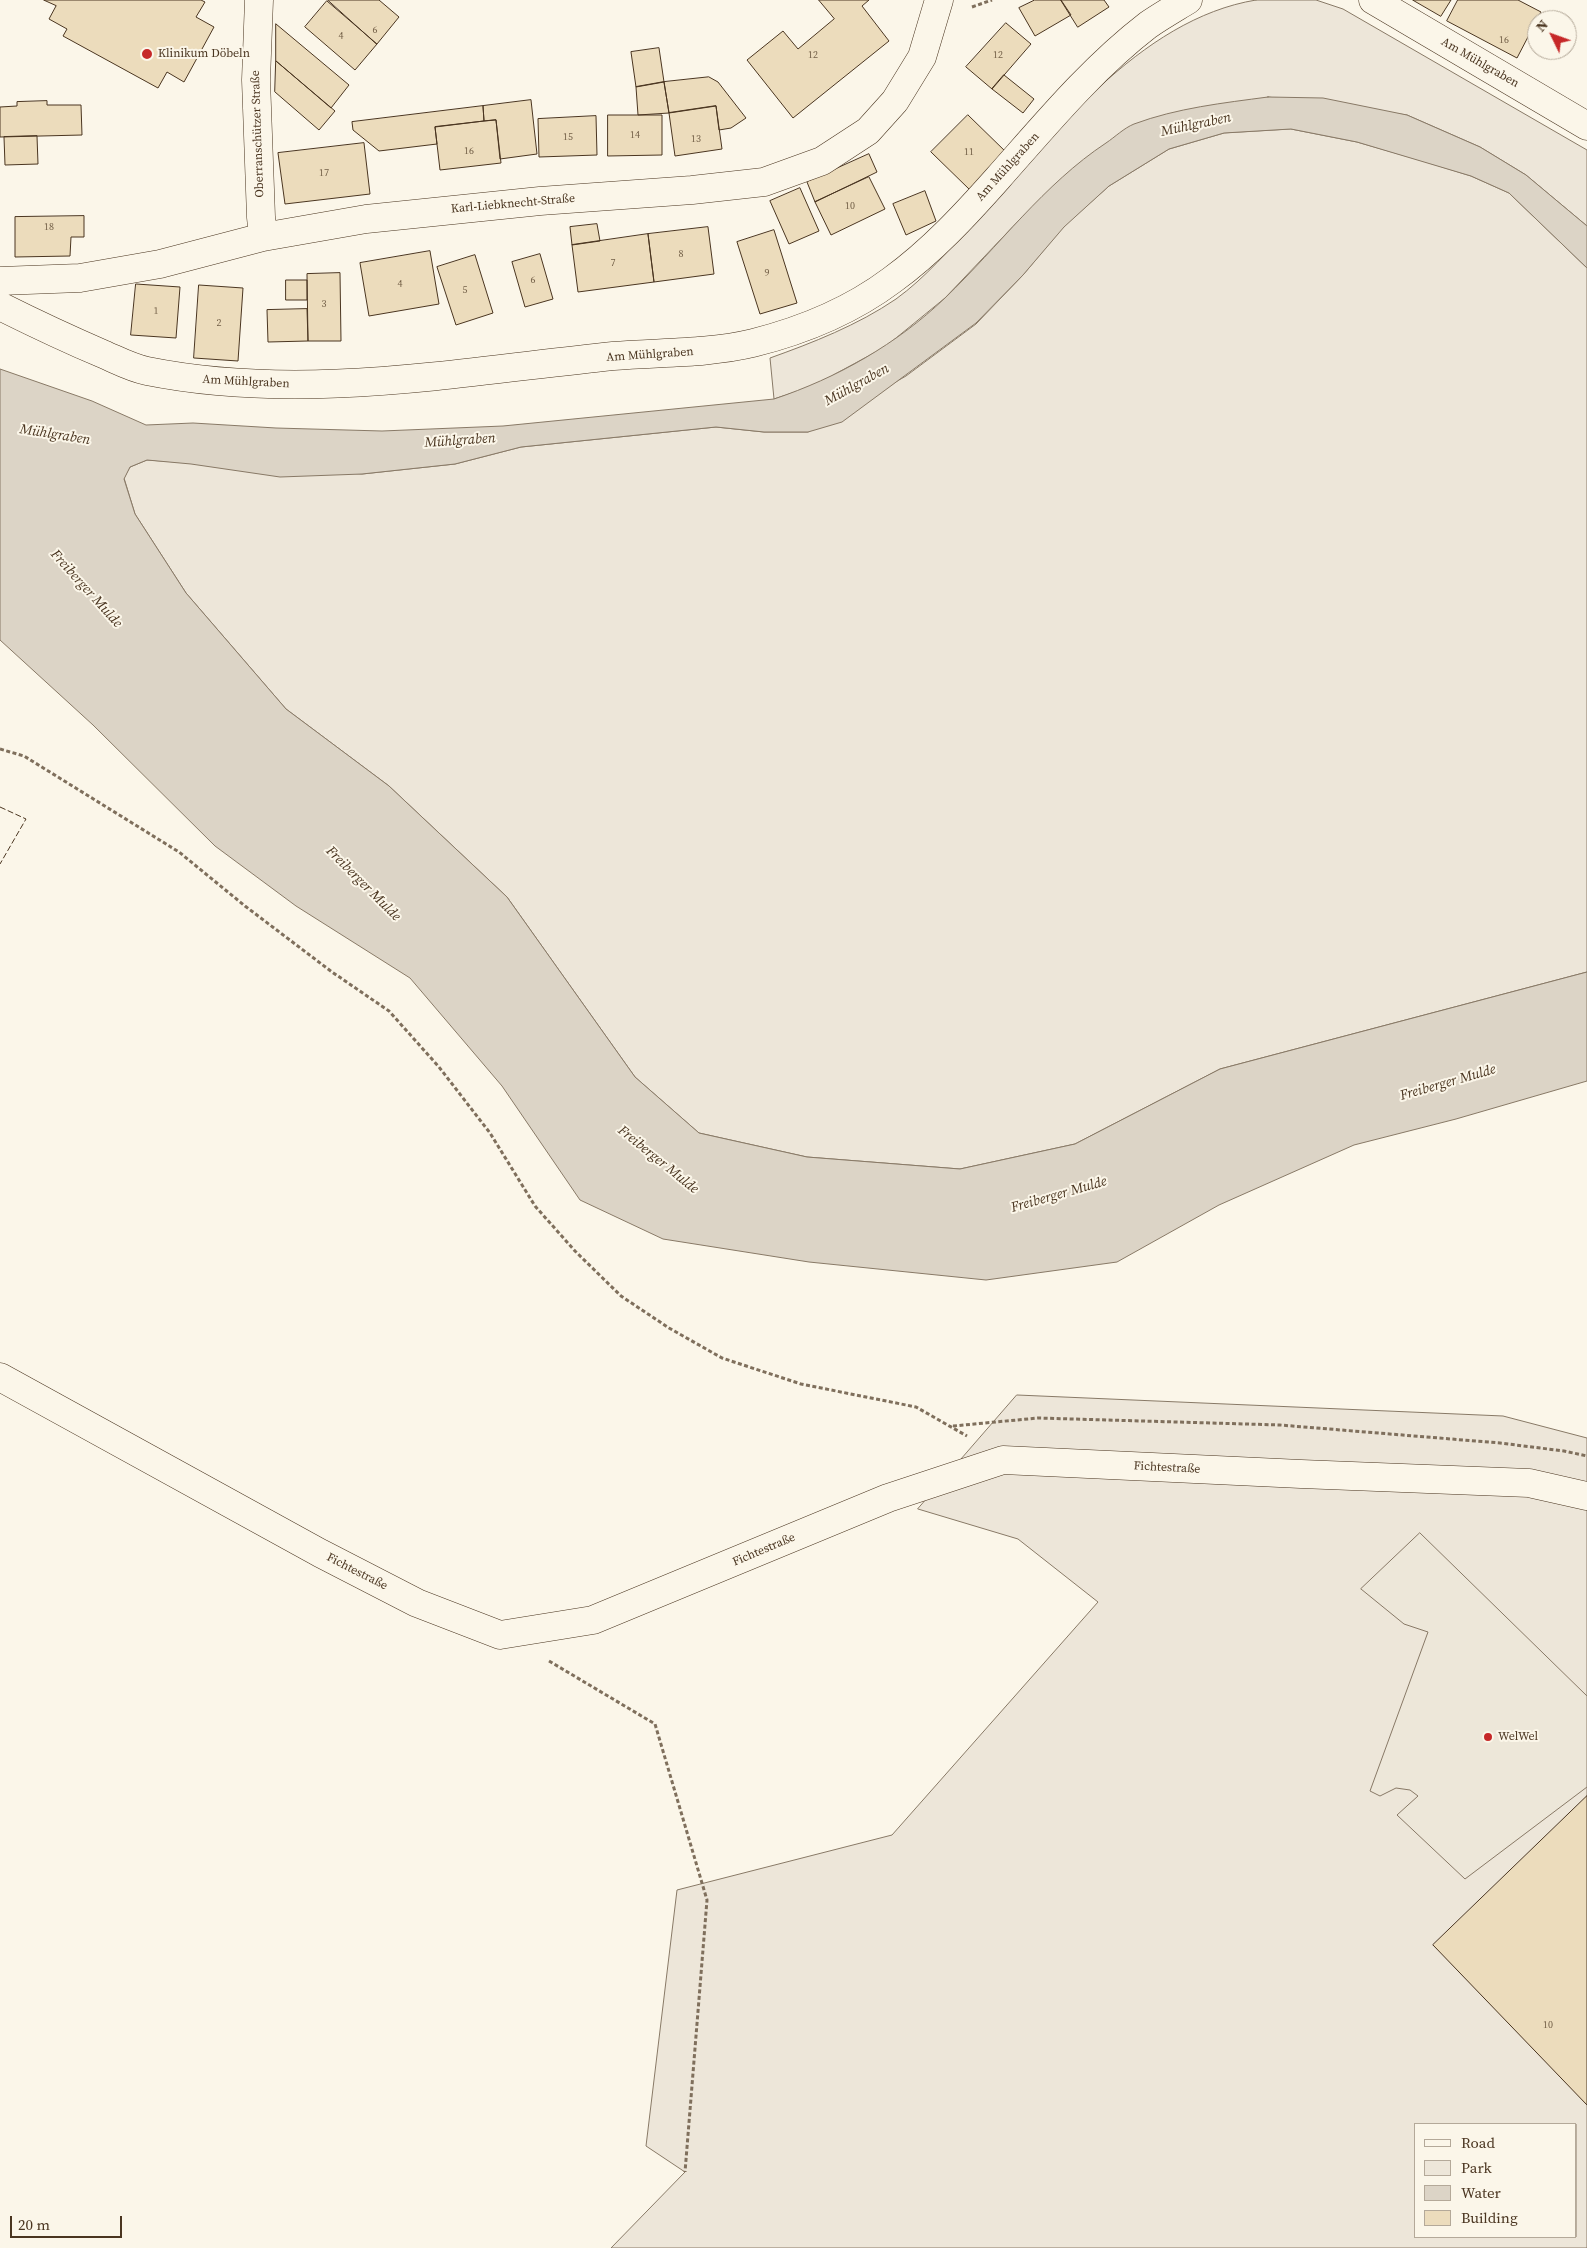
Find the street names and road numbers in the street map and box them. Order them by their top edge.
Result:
street label: Am Mühlgraben [1439,35,1521,91]
street label: Oberranschützer Straße [249,70,267,198]
street label: Am Mühlgraben [973,130,1043,204]
street label: Karl-Liebknecht-Straße [450,191,576,217]
street label: Am Mühlgraben [606,345,694,365]
street label: Am Mühlgraben [202,373,290,391]
street label: Fichtestraße [1133,1459,1201,1477]
street label: Fichtestraße [731,1530,797,1570]
street label: Fichtestraße [324,1550,390,1594]

